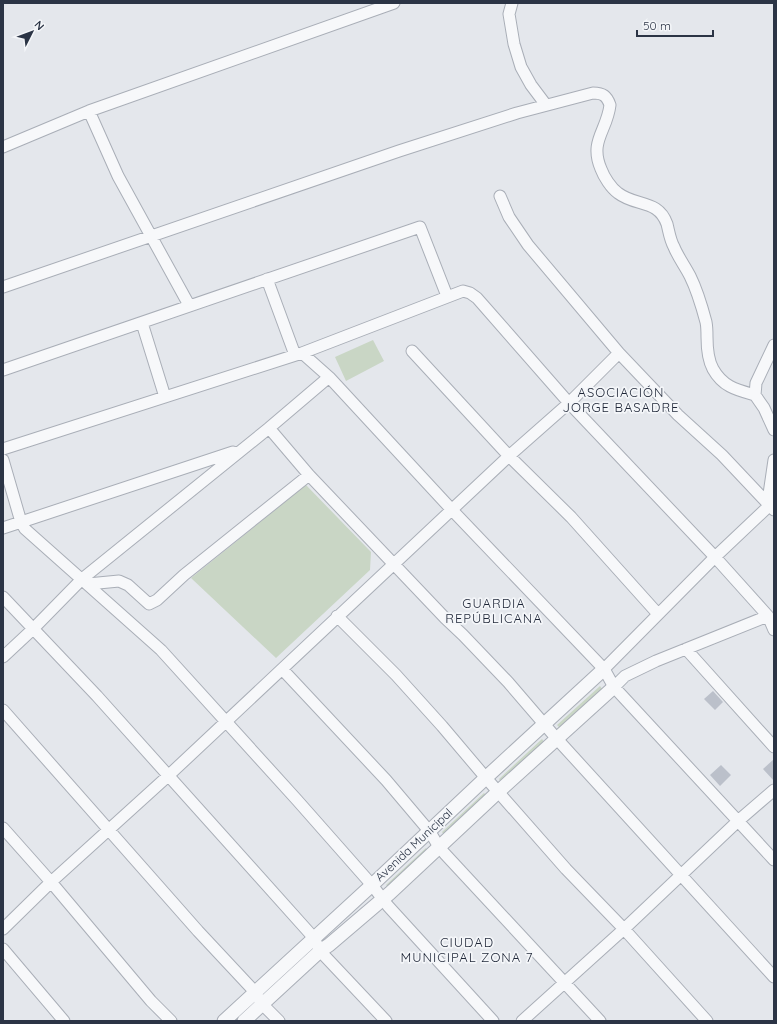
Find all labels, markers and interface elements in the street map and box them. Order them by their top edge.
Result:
north arrow [12,12,52,52]
scale bar [637,12,713,38]
text: N [32,18,47,33]
text: 50 m [643,18,671,33]
district label: ASOCIACIÓN JORGE BASADRE [563,384,679,415]
district label: GUARDIA REPÚBLICANA [445,595,543,626]
street label: Avenida Municipal [372,805,455,884]
district label: CIUDAD MUNICIPAL ZONA 7 [401,934,533,965]

